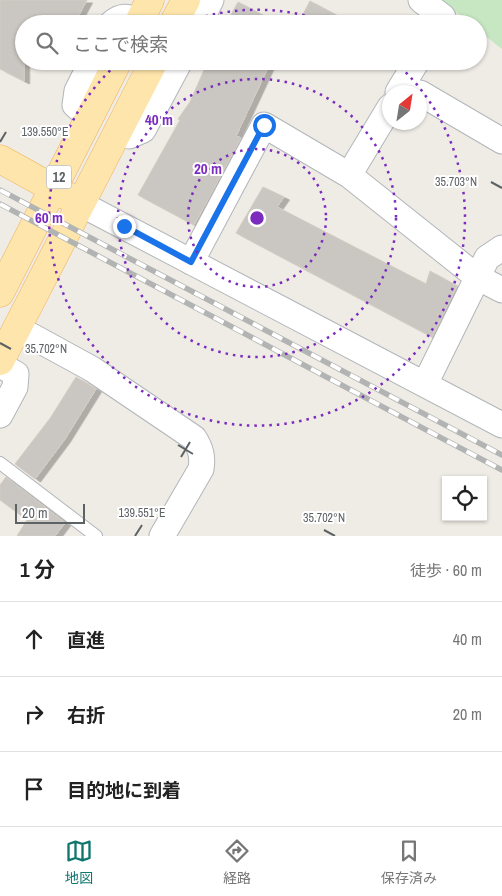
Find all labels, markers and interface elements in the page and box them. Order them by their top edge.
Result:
search box [15,15,487,70]
icon: search [33,29,61,57]
text: ここで検索 [73,31,168,57]
north arrow [382,85,427,130]
text: 40 m [145,109,173,130]
route start [253,114,276,137]
text: 139.550°E [22,124,68,140]
text: 20 m [194,158,222,179]
road number: 12 [46,166,72,188]
text: 35.703°N [435,174,477,190]
text: 60 m [35,207,63,228]
centre of rings [248,209,266,227]
route end [113,215,136,238]
text: 35.702°N [25,341,67,357]
map controls [442,476,487,521]
button: locate [442,476,487,521]
scale bar [15,501,85,524]
text: 20 m [22,504,48,522]
text: 139.551°E [119,505,165,521]
text: 35.702°N [303,510,345,526]
text: 1 分 [20,555,55,584]
text: 徒歩 · 60 m [410,559,482,581]
icon: ahead [20,625,48,653]
text: 直進 [67,627,105,653]
text: 40 m [453,628,482,650]
icon: right [20,700,48,728]
text: 右折 [67,702,105,728]
text: 20 m [453,703,482,725]
icon: arrive [20,775,48,803]
text: 目的地に到着 [67,777,181,803]
tab: 地図 [65,837,93,887]
tab: 経路 [223,837,251,887]
tab: 保存済み [381,837,437,887]

